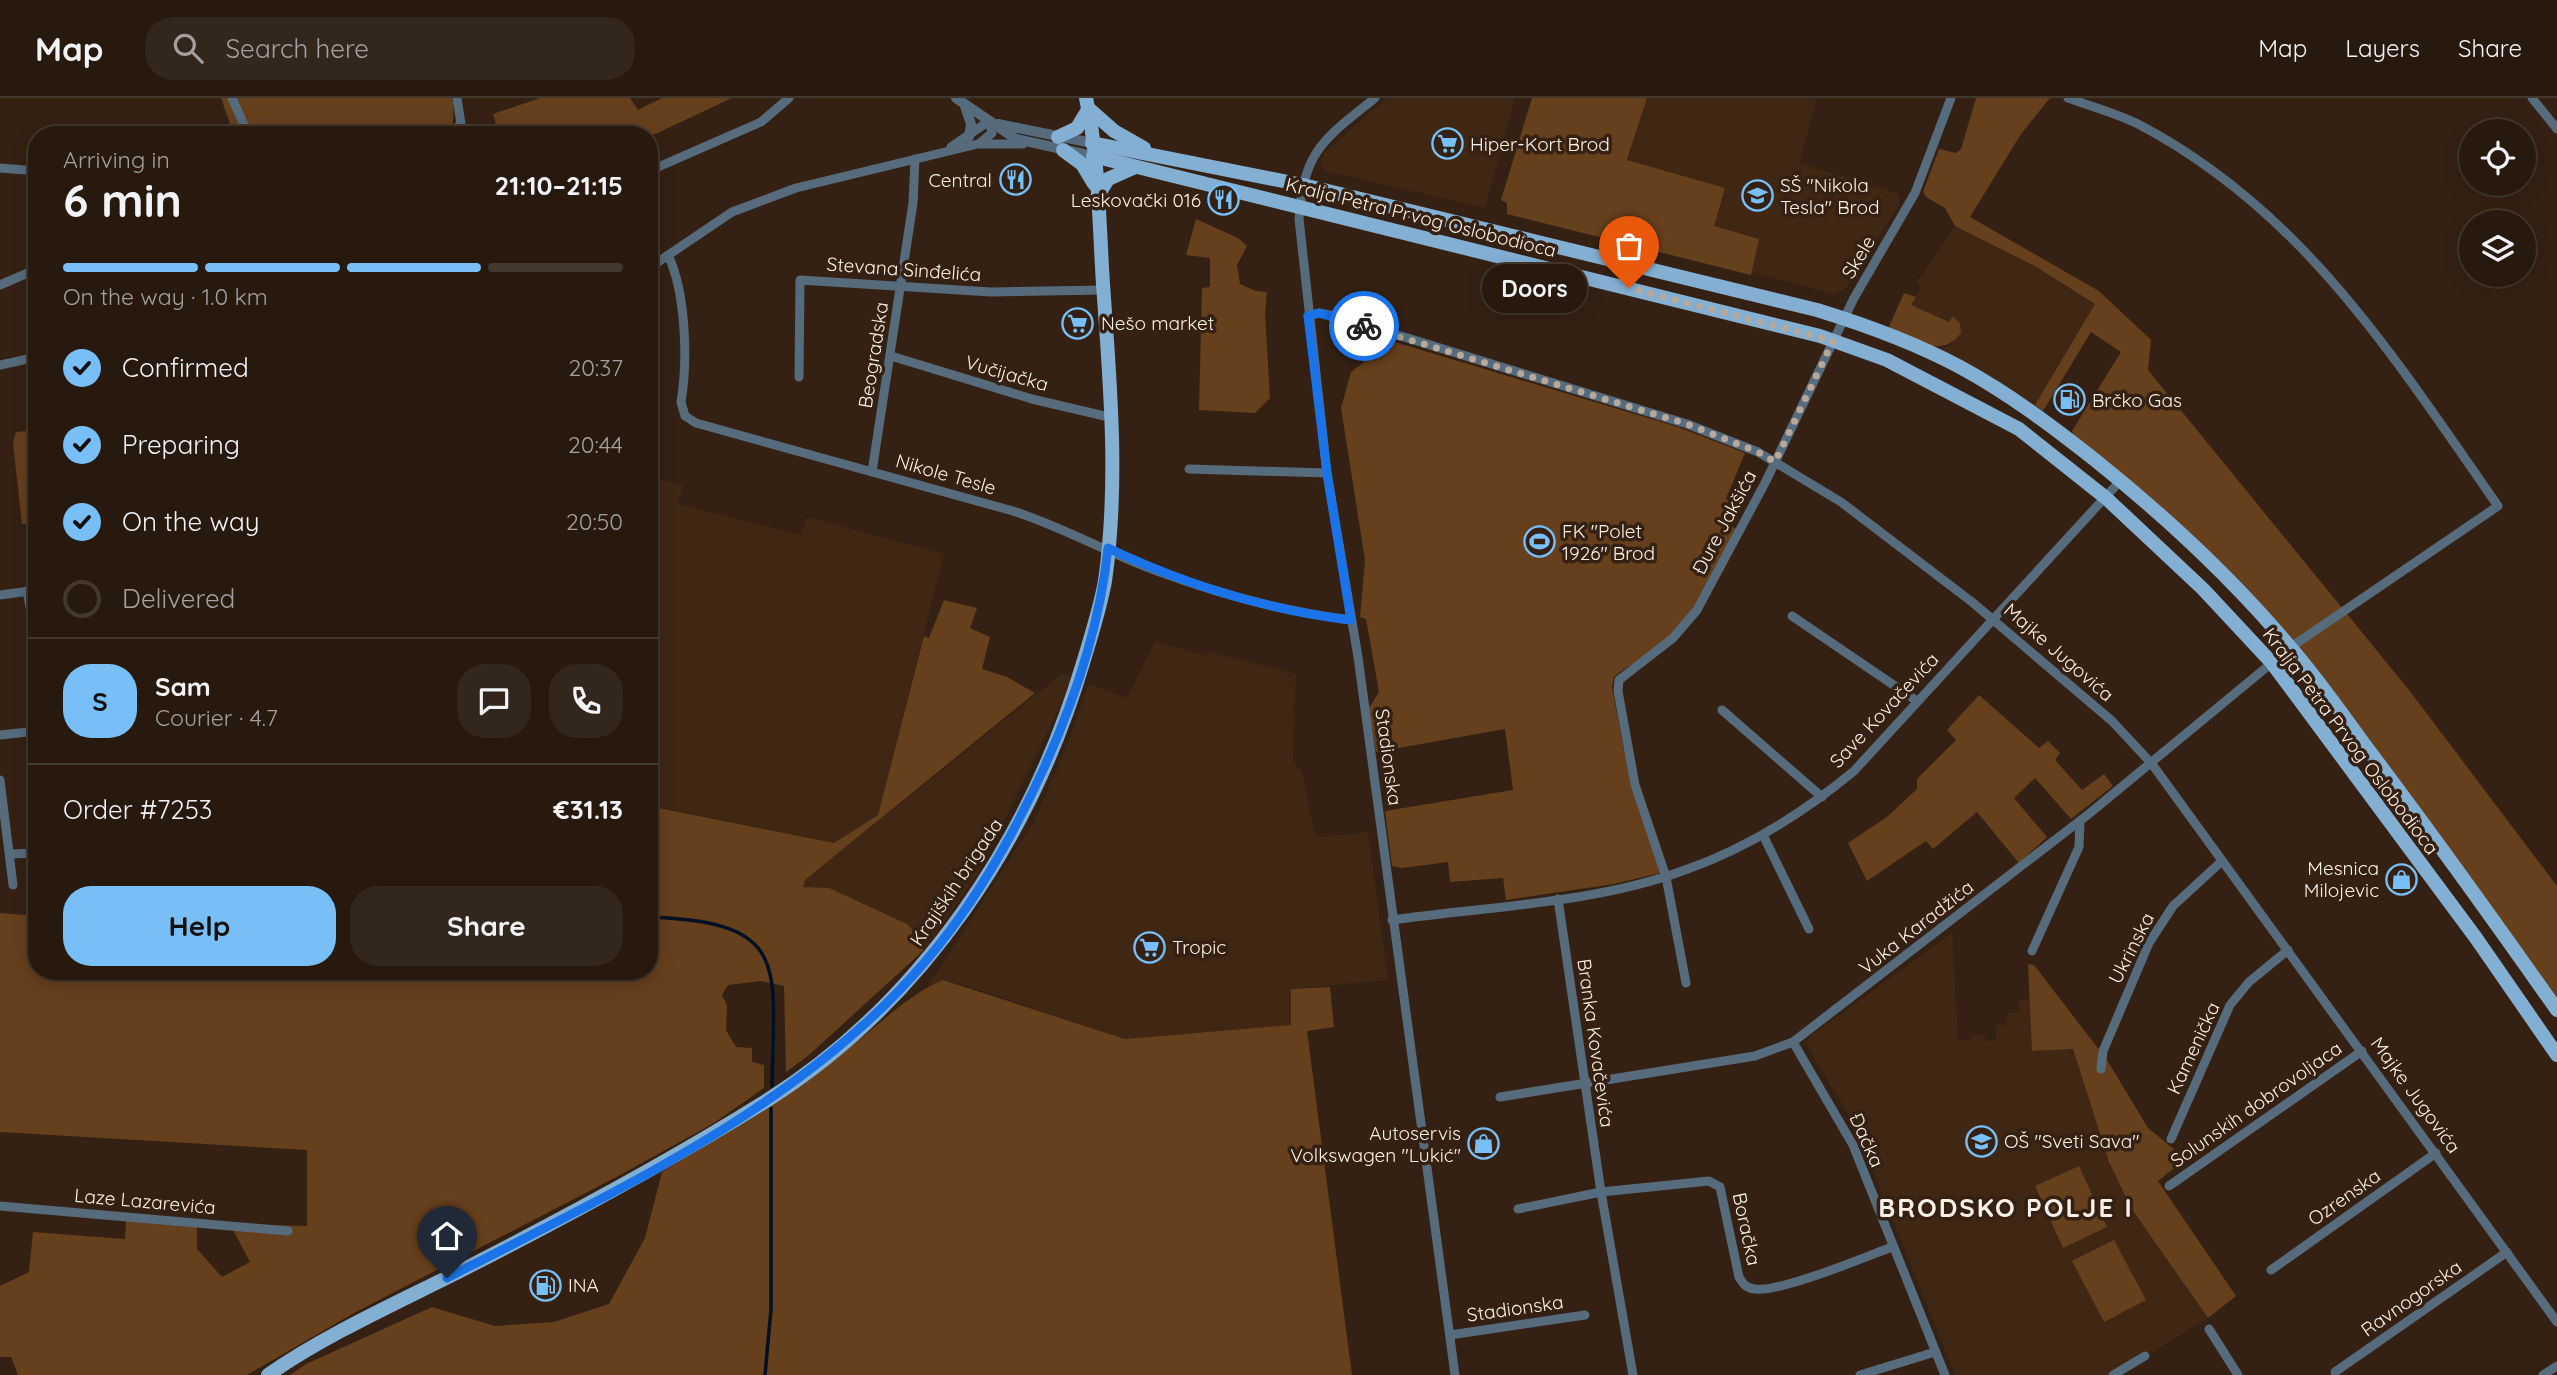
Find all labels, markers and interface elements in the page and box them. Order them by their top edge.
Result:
search box [145,17,635,80]
text: Map [35,28,103,69]
icon: search [169,29,207,67]
text: Search here [225,32,369,65]
text: Map [2258,33,2307,63]
text: Layers [2345,33,2420,63]
text: Share [2458,33,2522,63]
map controls [2459,119,2536,287]
button: locate [2459,119,2536,196]
supermarket icon: Hiper-Kort Brod [1430,127,1464,161]
place label: Hiper-Kort Brod [1470,132,1610,156]
text: Arriving in [63,145,170,174]
restaurant icon: Central [998,163,1032,197]
place label: Central [928,168,992,192]
text: 21:10–21:15 [494,169,623,202]
text: 6 min [63,171,182,229]
street label: Kralja Petra Prvog Oslobodioca [1283,172,1559,262]
place label: SŠ "Nikola Tesla" Brod [1780,173,1879,219]
school or university icon: SŠ "Nikola Tesla" Brod [1740,179,1774,213]
restaurant icon: Leskovački 016 [1207,183,1241,217]
place label: Leskovački 016 [1071,188,1201,212]
button: layers [2459,210,2536,287]
pin [1599,216,1659,288]
icon: bag [1610,227,1648,265]
street label: Skele [1836,231,1880,283]
street label: Stevana Sinđelića [826,252,982,286]
callout: Doors [1482,264,1587,312]
text: Doors [1501,274,1568,303]
text: On the way · 1.0 km [63,282,268,311]
courier [1329,291,1399,361]
street label: Beogradska [853,300,893,410]
supermarket icon: Nešo market [1061,306,1095,340]
icon: bike [1345,307,1383,345]
place label: Nešo market [1101,311,1214,335]
icon: check [63,349,101,387]
street label: Vučijačka [963,350,1051,396]
text: Confirmed [122,351,249,384]
text: 20:37 [568,353,623,382]
fuel station icon: Brčko Gas [2052,383,2086,417]
place label: Brčko Gas [2092,388,2182,412]
icon: check [63,426,101,464]
text: Preparing [122,428,240,461]
text: 20:44 [568,430,623,459]
street label: Nikole Tesle [893,448,999,500]
street label: Đure Jakšića [1687,466,1761,578]
icon: check [63,503,101,541]
text: On the way [122,505,260,538]
text: 20:50 [566,507,623,536]
place label: FK "Polet 1926" Brod [1562,519,1655,565]
sports icon: FK "Polet 1926" Brod [1522,525,1556,559]
text: Delivered [122,582,235,615]
street label: Majke Jugovića [1999,598,2119,706]
street label: Kralja Petra Prvog Oslobodioca [2258,623,2444,859]
street label: Save Kovačevića [1824,647,1944,773]
button: chat [457,664,531,738]
button: phone [549,664,623,738]
text: Sam [155,670,211,703]
text: S [92,685,108,718]
text: Courier · 4.7 [155,703,278,732]
street label: Stadionska [1370,707,1408,807]
text: Order #7253 [63,793,212,826]
text: €31.13 [553,793,623,826]
street label: Krajiških brigada [904,814,1008,950]
place label: Mesnica Milojevic [2304,856,2379,902]
shop icon: Mesnica Milojevic [2385,862,2419,896]
street label: Vuka Karadžića [1854,875,1978,979]
button: Help [63,886,336,966]
button: Share [350,886,623,966]
street label: Ukrinska [2103,908,2159,988]
supermarket icon: Tropic [1132,930,1166,964]
place label: Tropic [1172,935,1226,959]
street label: Branka Kovačevića [1572,957,1620,1129]
street label: Kamenička [2161,998,2225,1098]
street label: Majke Jugovića [2366,1032,2466,1158]
street label: Solunskih dobrovoljaca [2166,1036,2346,1172]
street label: Đačka [1845,1109,1889,1171]
place label: Autoservis Volkswagen "Lukić" [1290,1121,1461,1167]
school or university icon: OŠ "Sveti Sava" [1964,1124,1998,1158]
shop icon: Autoservis Volkswagen "Lukić" [1467,1127,1501,1161]
place label: OŠ "Sveti Sava" [2004,1129,2140,1153]
street label: Ozrenska [2303,1163,2385,1231]
street label: Laze Lazarevića [73,1183,217,1219]
street label: Boračka [1728,1190,1766,1268]
district label: BRODSKO POLJE I [1878,1191,2134,1224]
pin [417,1206,477,1278]
icon: home [428,1217,466,1255]
street label: Ravnogorska [2356,1255,2466,1341]
fuel station icon: INA [528,1268,562,1302]
place label: INA [568,1273,599,1297]
street label: Stadionska [1465,1289,1565,1327]

